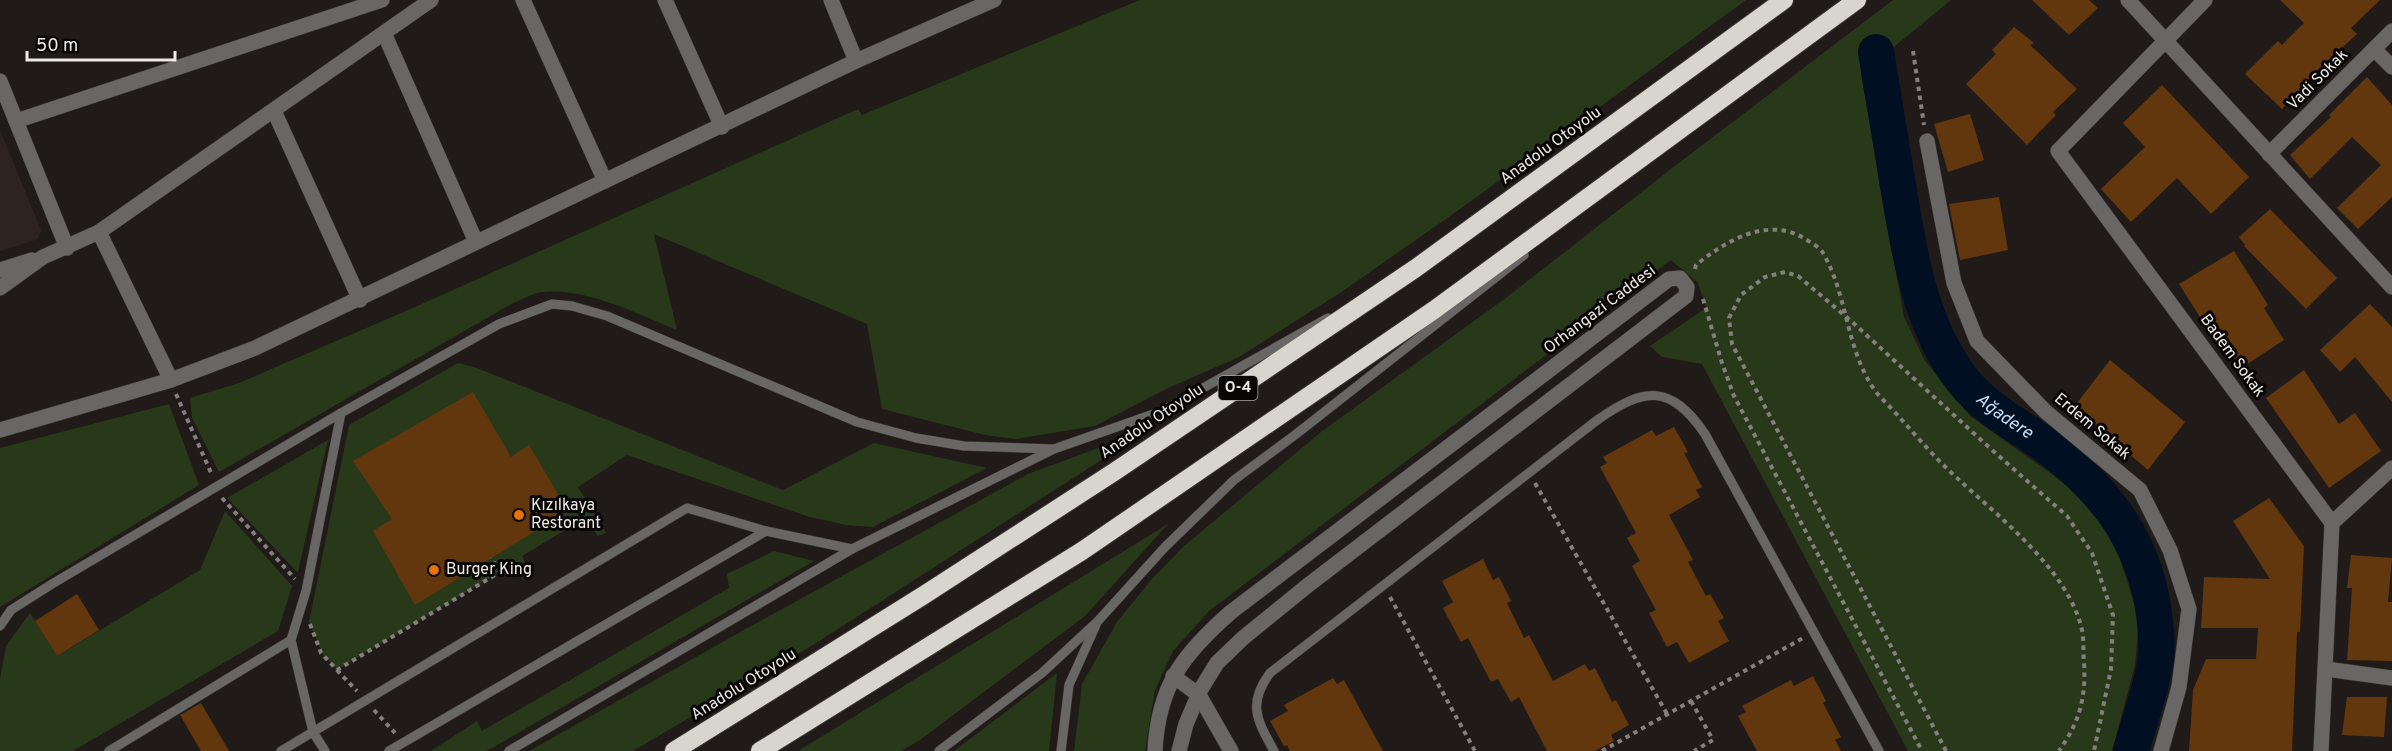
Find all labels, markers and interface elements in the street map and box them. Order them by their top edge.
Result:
scale bar [27,24,176,62]
text: 50 m [36,35,78,58]
street label: Vadi Sokak [2283,45,2353,115]
street label: Anadolu Otoyolu [1496,103,1606,189]
street label: Orhangazi Caddesi [1540,261,1660,359]
street label: Badem Sokak [2195,311,2269,401]
road number: O-4 [1218,376,1258,400]
street label: Anadolu Otoyolu [1096,380,1208,464]
water label: Ağadere [1970,388,2038,445]
street label: Erdem Sokak [2050,389,2134,465]
place label: Kızılkaya Restorant [531,496,601,534]
marker: Kızılkaya Restorant [512,508,526,522]
place label: Burger King [446,560,532,580]
marker: Burger King [427,563,441,577]
street label: Anadolu Otoyolu [688,645,800,725]

